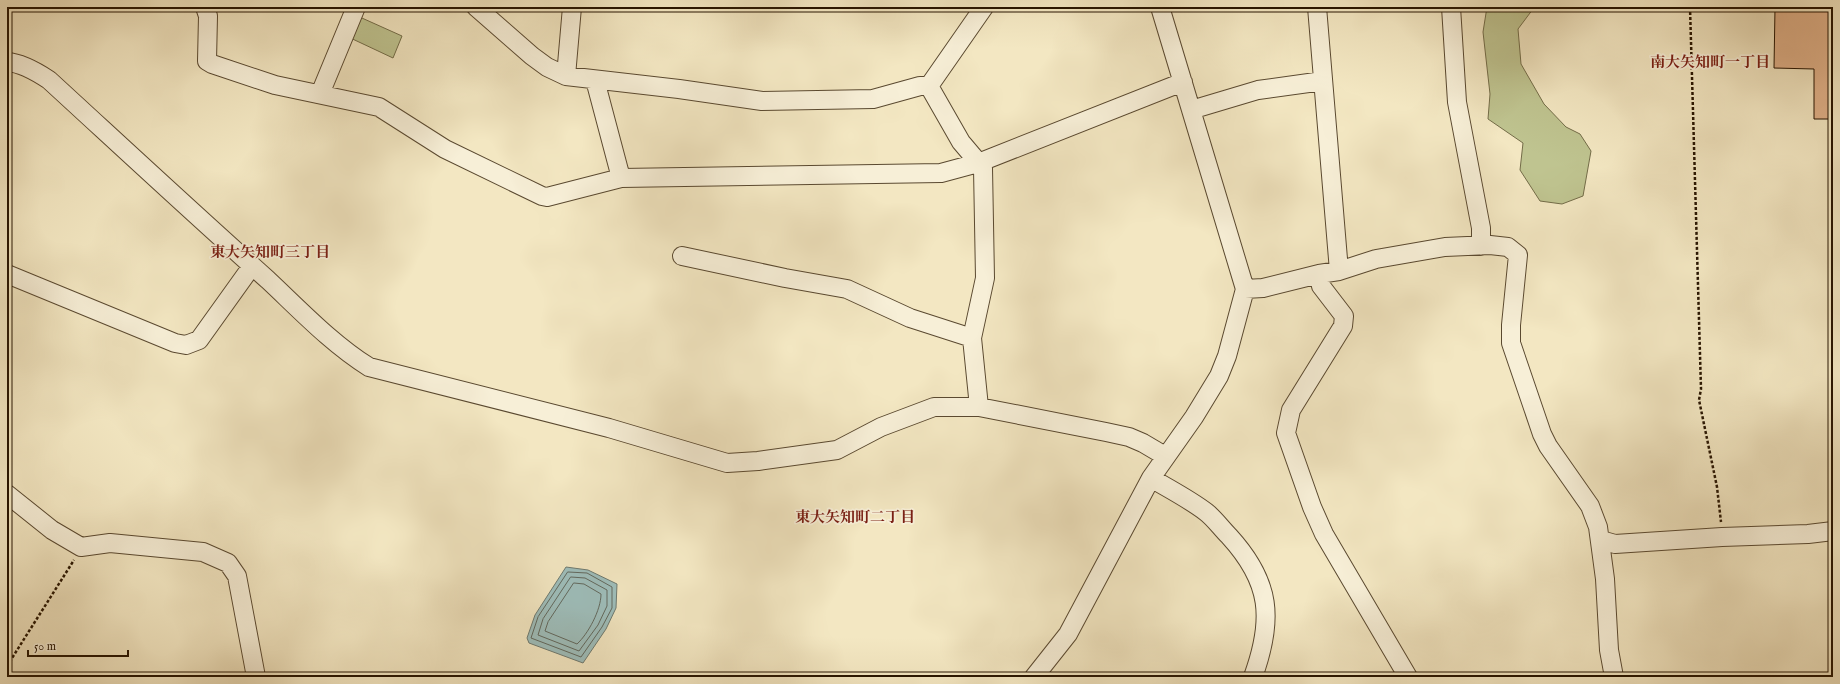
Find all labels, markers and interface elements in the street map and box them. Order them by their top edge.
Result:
district label: 南大矢知町一丁目 [1650,53,1770,72]
district label: 東大矢知町三丁目 [210,243,330,262]
district label: 東大矢知町二丁目 [795,508,915,527]
scale bar [28,632,128,658]
text: 50 m [34,639,56,654]

